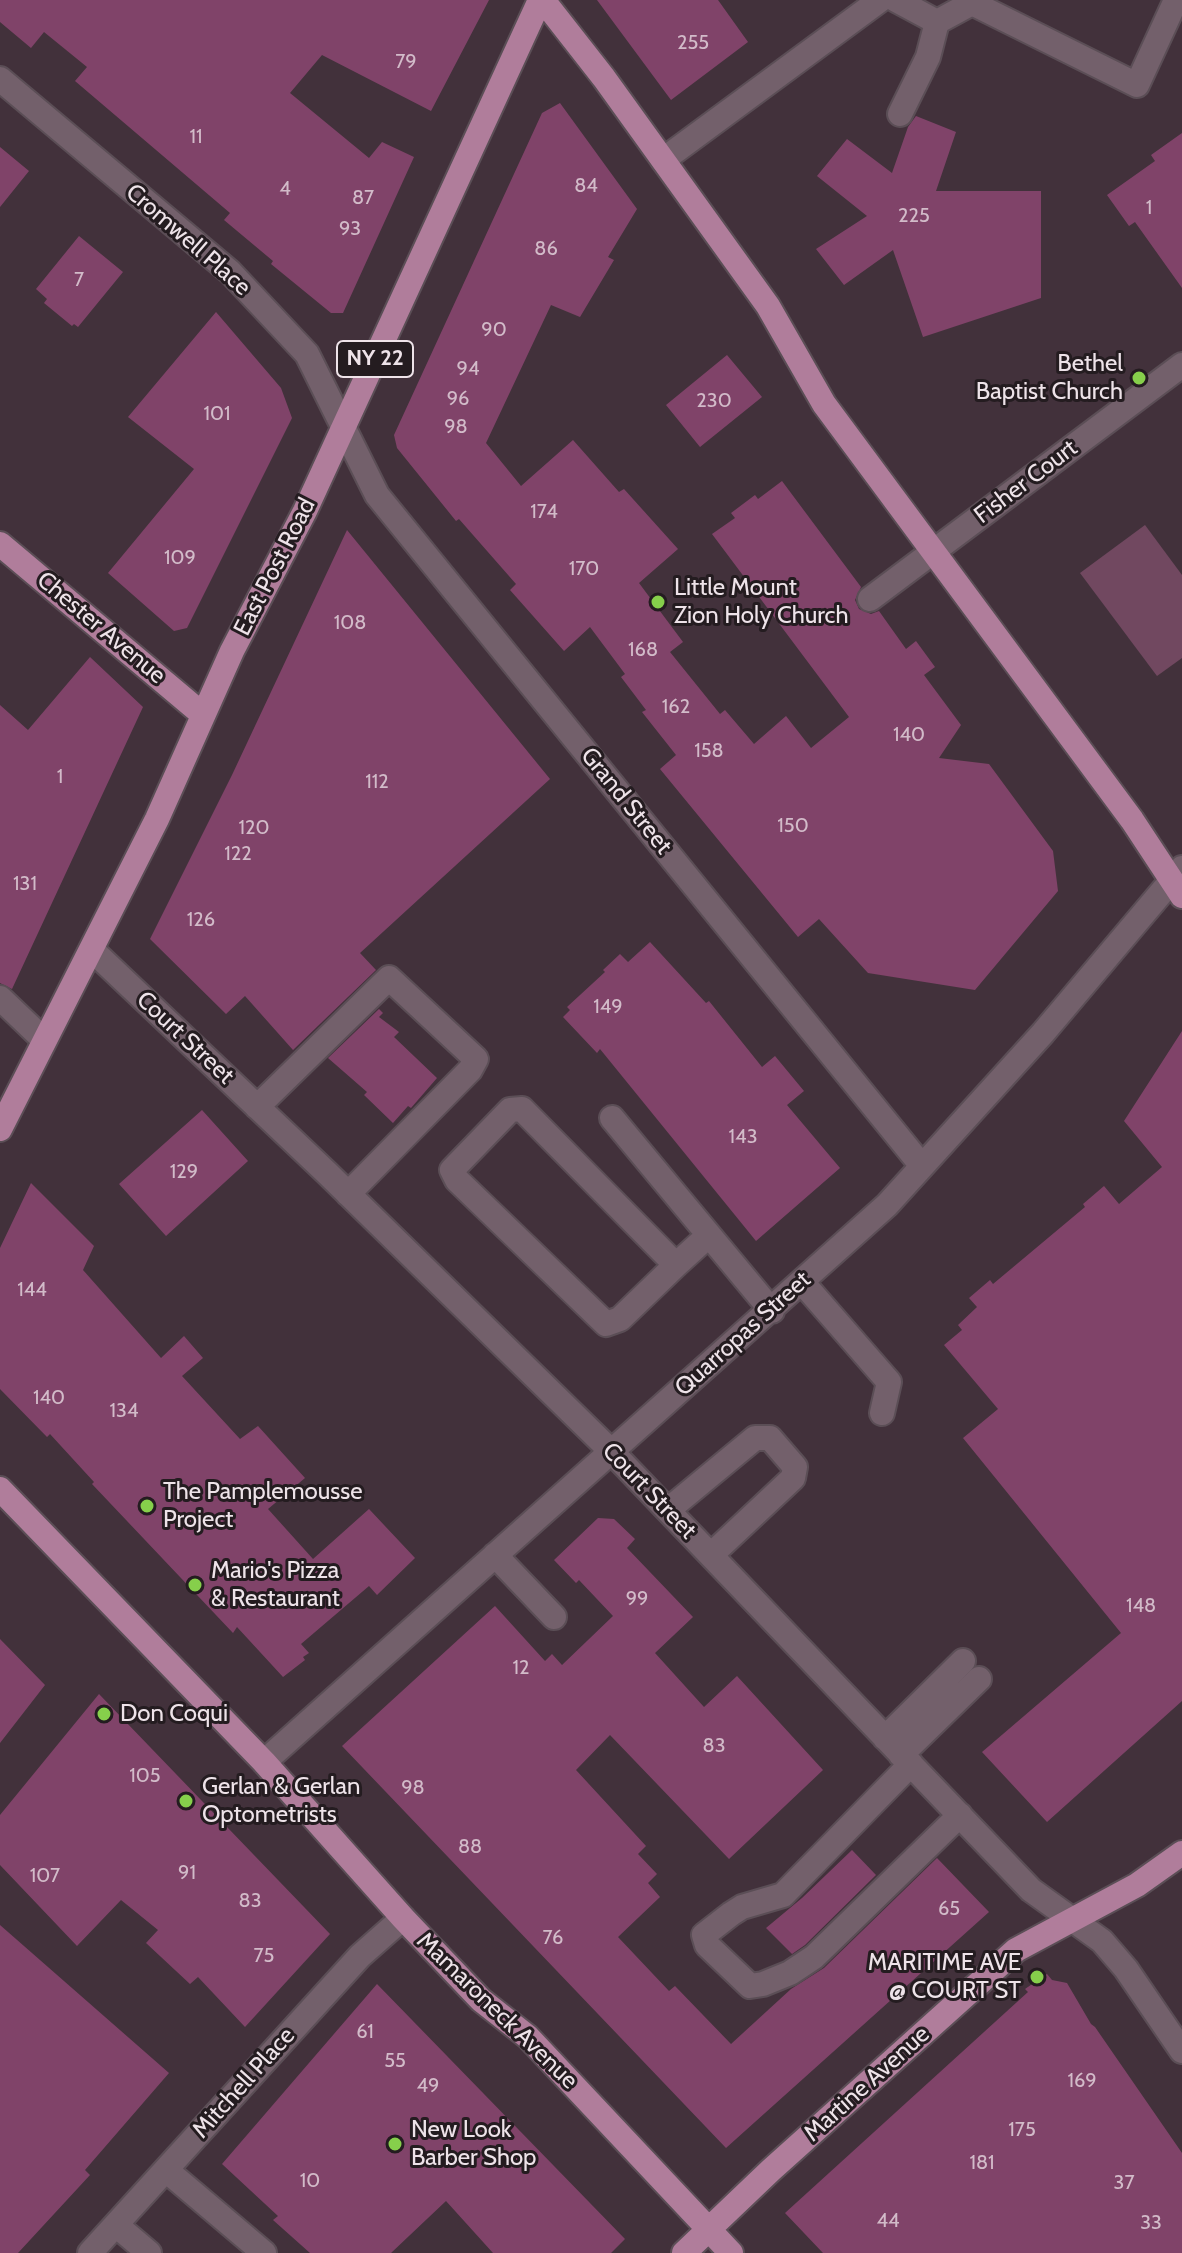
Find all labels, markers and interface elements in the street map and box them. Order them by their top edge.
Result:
house number: 255 [677,31,709,55]
house number: 79 [395,50,417,74]
house number: 11 [189,125,203,149]
house number: 84 [574,174,598,198]
house number: 4 [279,177,291,201]
street label: Cromwell Place [120,178,256,302]
house number: 87 [352,186,374,210]
house number: 1 [1146,196,1152,220]
house number: 225 [898,204,930,228]
house number: 93 [339,217,361,241]
house number: 86 [534,237,558,261]
house number: 7 [74,268,84,292]
house number: 90 [481,318,507,342]
road number: NY 22 [337,341,413,377]
place label: Bethel Baptist Church [976,350,1123,406]
house number: 94 [457,357,479,381]
marker: Bethel Baptist Church [1130,369,1148,387]
house number: 96 [447,387,469,411]
house number: 230 [696,389,732,413]
house number: 101 [204,402,230,426]
house number: 98 [444,415,468,439]
street label: Fisher Court [969,434,1083,530]
street label: East Post Road [228,493,322,641]
house number: 174 [530,500,558,524]
house number: 109 [164,546,196,570]
house number: 170 [569,557,599,581]
street label: Chester Avenue [31,566,171,690]
place label: Little Mount Zion Holy Church [674,574,849,630]
marker: Little Mount Zion Holy Church [649,593,667,611]
house number: 108 [334,611,366,635]
house number: 168 [628,638,658,662]
house number: 162 [662,695,690,719]
house number: 140 [893,723,925,747]
house number: 158 [694,739,724,763]
street label: Grand Street [574,742,678,860]
house number: 1 [57,765,63,789]
house number: 112 [365,770,389,794]
house number: 150 [777,814,809,838]
house number: 120 [239,816,269,840]
house number: 122 [224,842,252,866]
house number: 131 [13,872,37,896]
house number: 126 [187,908,215,932]
street label: Court Street [130,986,240,1090]
house number: 149 [593,995,623,1019]
house number: 143 [729,1125,757,1149]
house number: 129 [170,1160,198,1184]
street label: Quarropas Street [669,1266,817,1402]
house number: 144 [17,1278,47,1302]
house number: 140 [33,1386,65,1410]
house number: 134 [110,1399,138,1423]
street label: Court Street [596,1437,702,1545]
place label: The Pamplemousse Project [163,1478,362,1534]
marker: The Pamplemousse Project [138,1497,156,1515]
place label: Mario's Pizza & Restaurant [211,1557,340,1613]
marker: Mario's Pizza & Restaurant [186,1576,204,1594]
house number: 99 [626,1587,648,1611]
house number: 148 [1126,1594,1156,1618]
house number: 12 [513,1656,529,1680]
place label: Don Coqui [120,1700,228,1728]
marker: Don Coqui [95,1705,113,1723]
house number: 83 [703,1734,725,1758]
house number: 105 [129,1764,161,1788]
place label: Gerlan & Gerlan Optometrists [202,1773,360,1829]
house number: 98 [401,1776,425,1800]
marker: Gerlan & Gerlan Optometrists [177,1792,195,1810]
house number: 88 [458,1835,482,1859]
house number: 91 [178,1861,196,1885]
house number: 107 [30,1864,60,1888]
house number: 83 [239,1889,261,1913]
house number: 65 [938,1897,960,1921]
house number: 76 [543,1926,563,1950]
street label: Mamaroneck Avenue [410,1927,584,2095]
house number: 75 [254,1944,274,1968]
place label: MARITIME AVE @ COURT ST [868,1949,1021,2005]
marker: MARITIME AVE @ COURT ST [1028,1968,1046,1986]
house number: 61 [356,2020,374,2044]
street label: Martine Avenue [798,2020,936,2148]
street label: Mitchell Place [187,2022,301,2144]
house number: 55 [384,2049,406,2073]
house number: 169 [1067,2069,1097,2093]
house number: 49 [417,2074,439,2098]
place label: New Look Barber Shop [411,2116,536,2172]
house number: 175 [1008,2118,1036,2142]
marker: New Look Barber Shop [386,2135,404,2153]
house number: 181 [969,2151,995,2175]
house number: 10 [300,2169,320,2193]
house number: 37 [1114,2171,1134,2195]
house number: 44 [876,2209,900,2233]
house number: 33 [1140,2211,1162,2235]

